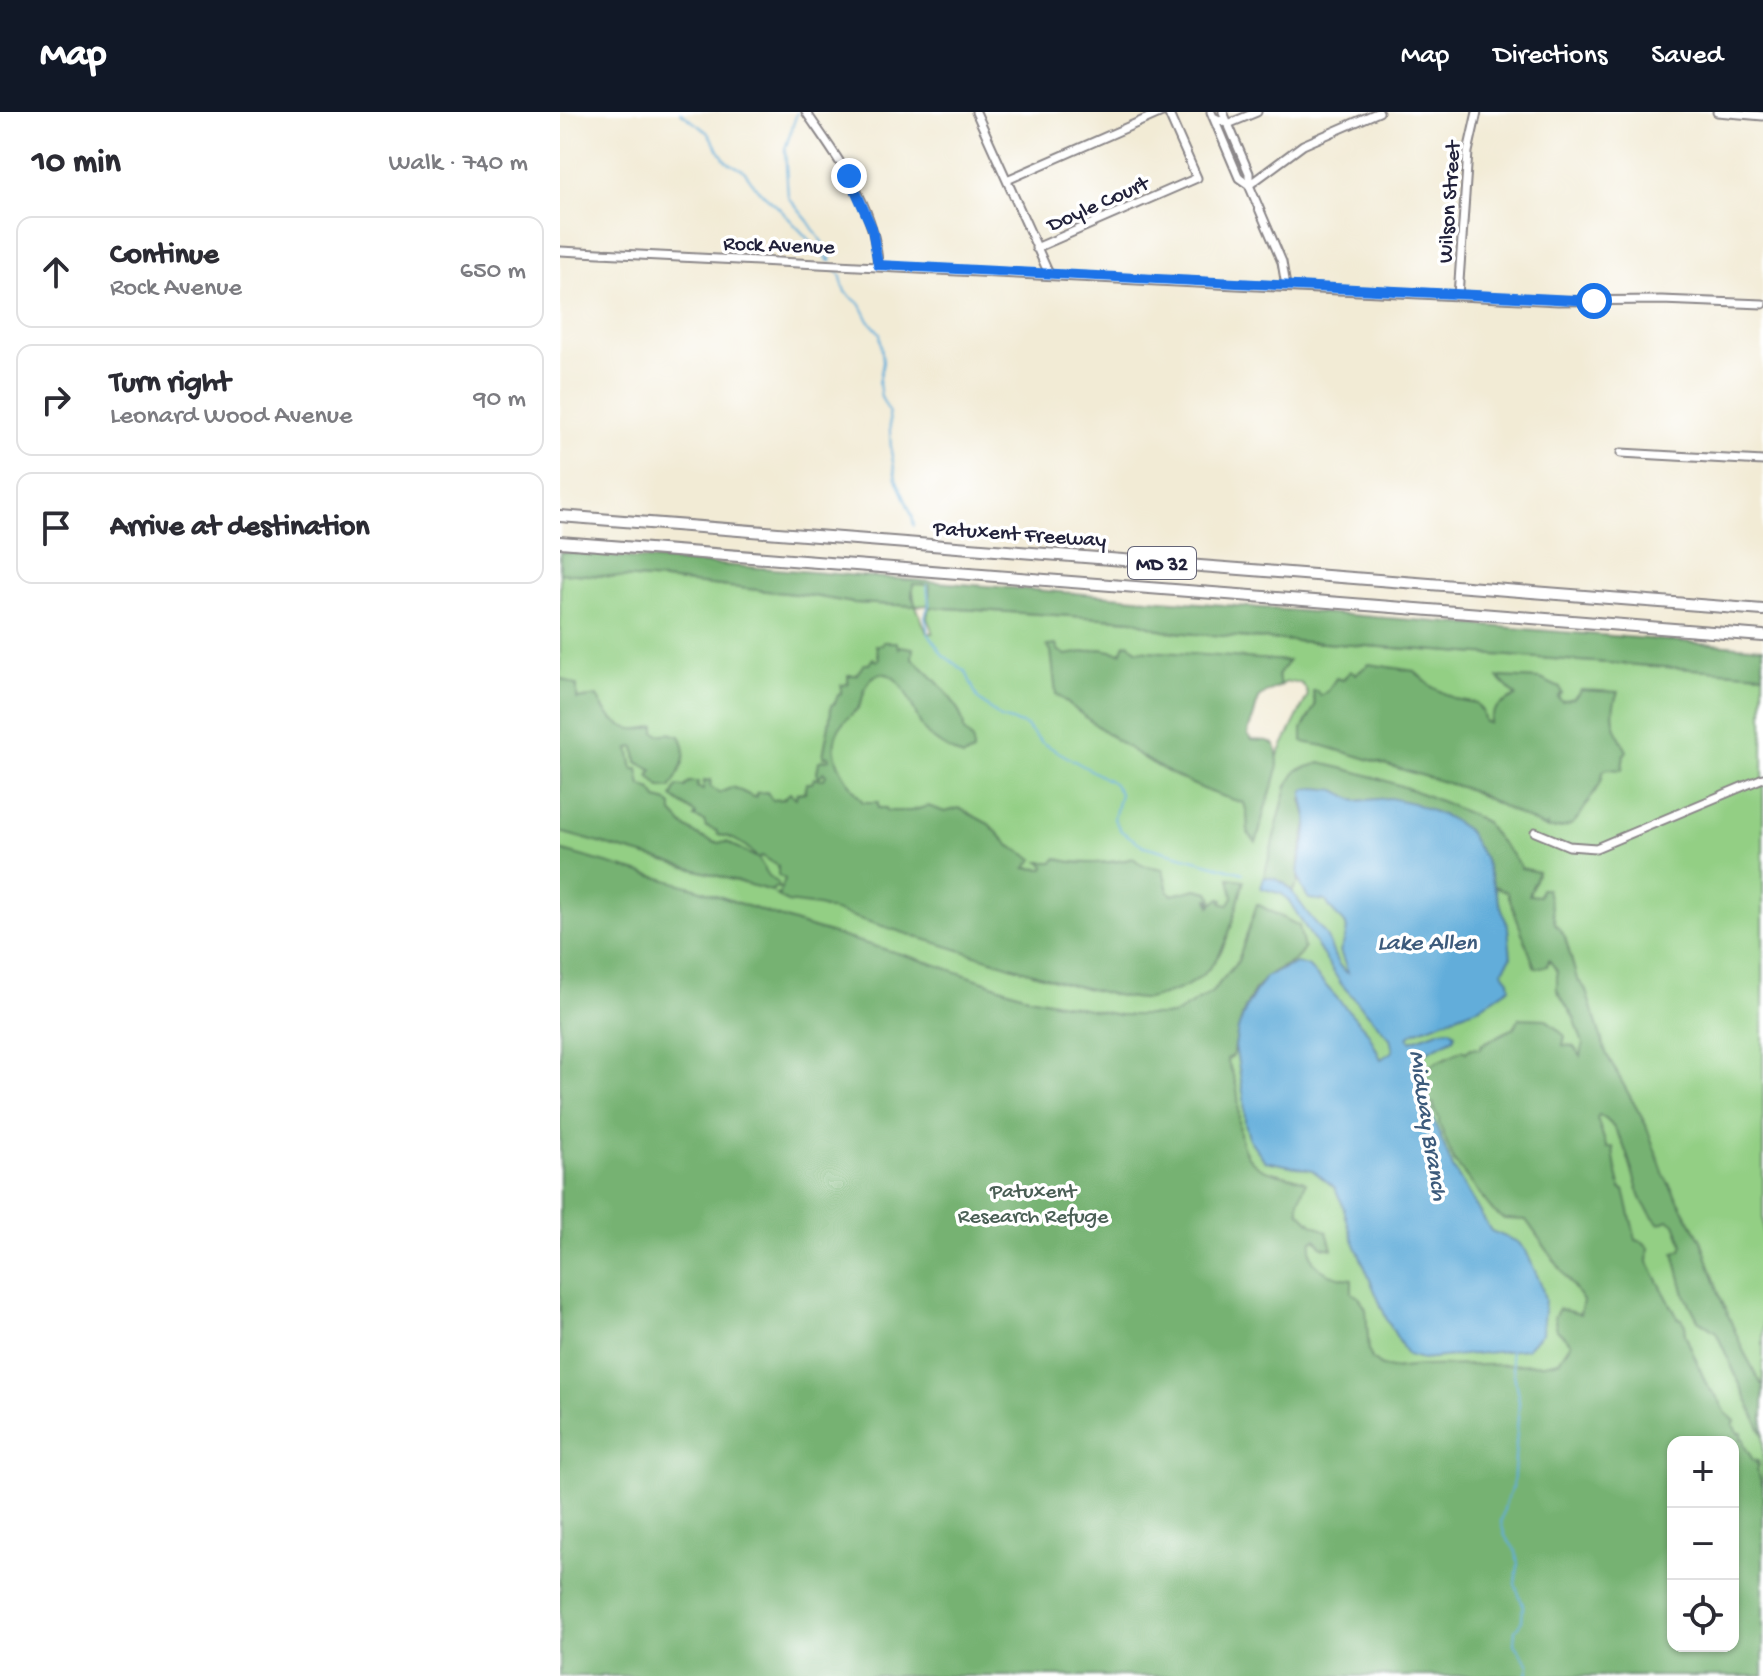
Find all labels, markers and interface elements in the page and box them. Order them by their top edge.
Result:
text: Map [40,34,106,78]
text: Map [1401,40,1449,73]
text: Directions [1493,40,1607,73]
text: Saved [1651,40,1723,73]
street label: Wilson Street [1434,138,1468,264]
text: 10 min [32,144,121,184]
text: Walk · 740 m [388,149,528,180]
route end [831,158,867,194]
street label: Doyle Court [1042,171,1155,240]
street label: Rock Avenue [723,232,836,262]
text: Continue [110,239,219,274]
icon: ahead [34,250,78,294]
text: 650 m [460,257,526,288]
text: Rock Avenue [110,274,242,305]
route start [1576,283,1612,319]
text: Turn right [110,367,230,402]
icon: right [34,378,78,422]
text: 90 m [474,385,526,416]
text: Leonard Wood Avenue [110,402,353,433]
icon: arrive [34,506,78,550]
text: Arrive at destination [110,511,370,546]
street label: Patuxent Freeway [931,517,1107,555]
road number: MD 32 [1128,547,1196,579]
water label: Lake Allen [1377,930,1477,959]
water label: Midway Branch [1400,1048,1453,1204]
park label: Patuxent Research Refuge [958,1180,1109,1231]
map controls [1667,1436,1739,1652]
button: + [1667,1436,1739,1508]
button: − [1667,1508,1739,1580]
button: locate [1667,1580,1739,1652]

